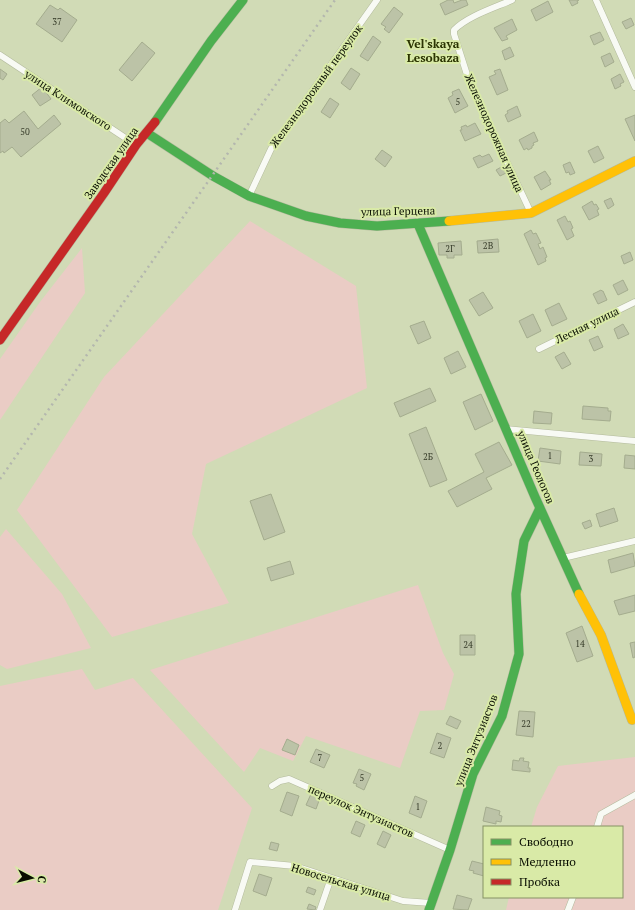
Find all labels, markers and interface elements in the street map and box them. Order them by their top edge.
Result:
house number: 37 [52,16,62,28]
street label: Железнодорожный переулок [267,22,365,150]
district label: Vel'skaya Lesobaza [407,36,460,65]
street label: улица Климовского [21,66,114,133]
street label: Железнодорожная улица [462,72,527,195]
house number: 5 [456,96,461,108]
street label: Заводская улица [81,124,141,202]
house number: 50 [20,126,30,138]
street label: улица Герцена [360,203,436,219]
house number: 2В [483,240,494,252]
house number: 2Г [445,243,455,255]
street label: Лесная улица [552,303,621,347]
street label: улица Геологов [514,427,558,506]
house number: 1 [548,450,552,462]
house number: 2Б [423,451,433,463]
house number: 3 [589,453,594,465]
house number: 14 [575,638,585,650]
house number: 24 [463,639,473,651]
street label: улица Энтузиастов [451,692,501,789]
house number: 22 [521,718,531,730]
house number: 2 [438,740,443,752]
house number: 7 [318,752,323,764]
house number: 5 [360,772,365,784]
street label: переулок Энтузиастов [306,781,416,841]
house number: 1 [416,801,420,813]
legend [483,826,623,898]
text: Свободно [519,834,574,849]
text: Медленно [519,854,576,869]
north arrow [12,858,52,898]
street label: Новосельская улица [290,860,393,904]
text: Пробка [519,874,560,889]
text: С [35,875,49,884]

